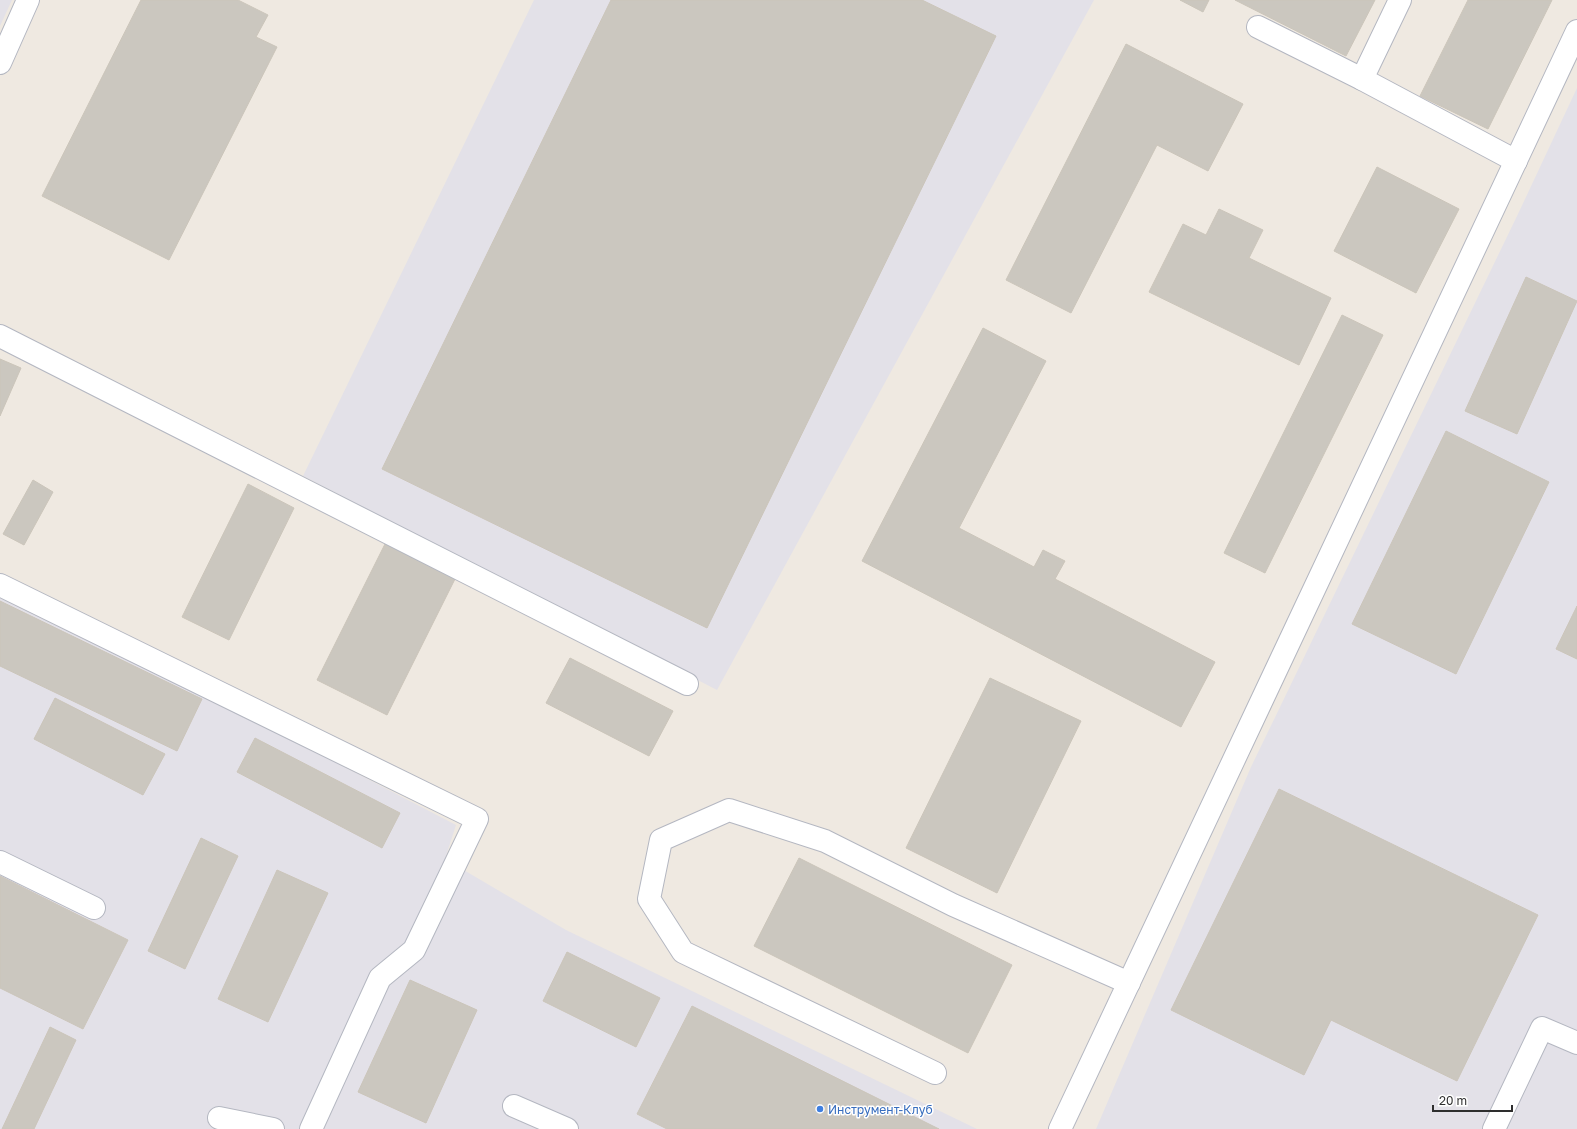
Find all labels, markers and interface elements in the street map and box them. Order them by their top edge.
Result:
scale bar [1433,1087,1512,1113]
text: 20 m [1439,1093,1467,1108]
place label: Инструмент-Клуб [828,1102,933,1117]
marker: Инструмент-Клуб [815,1104,825,1114]

